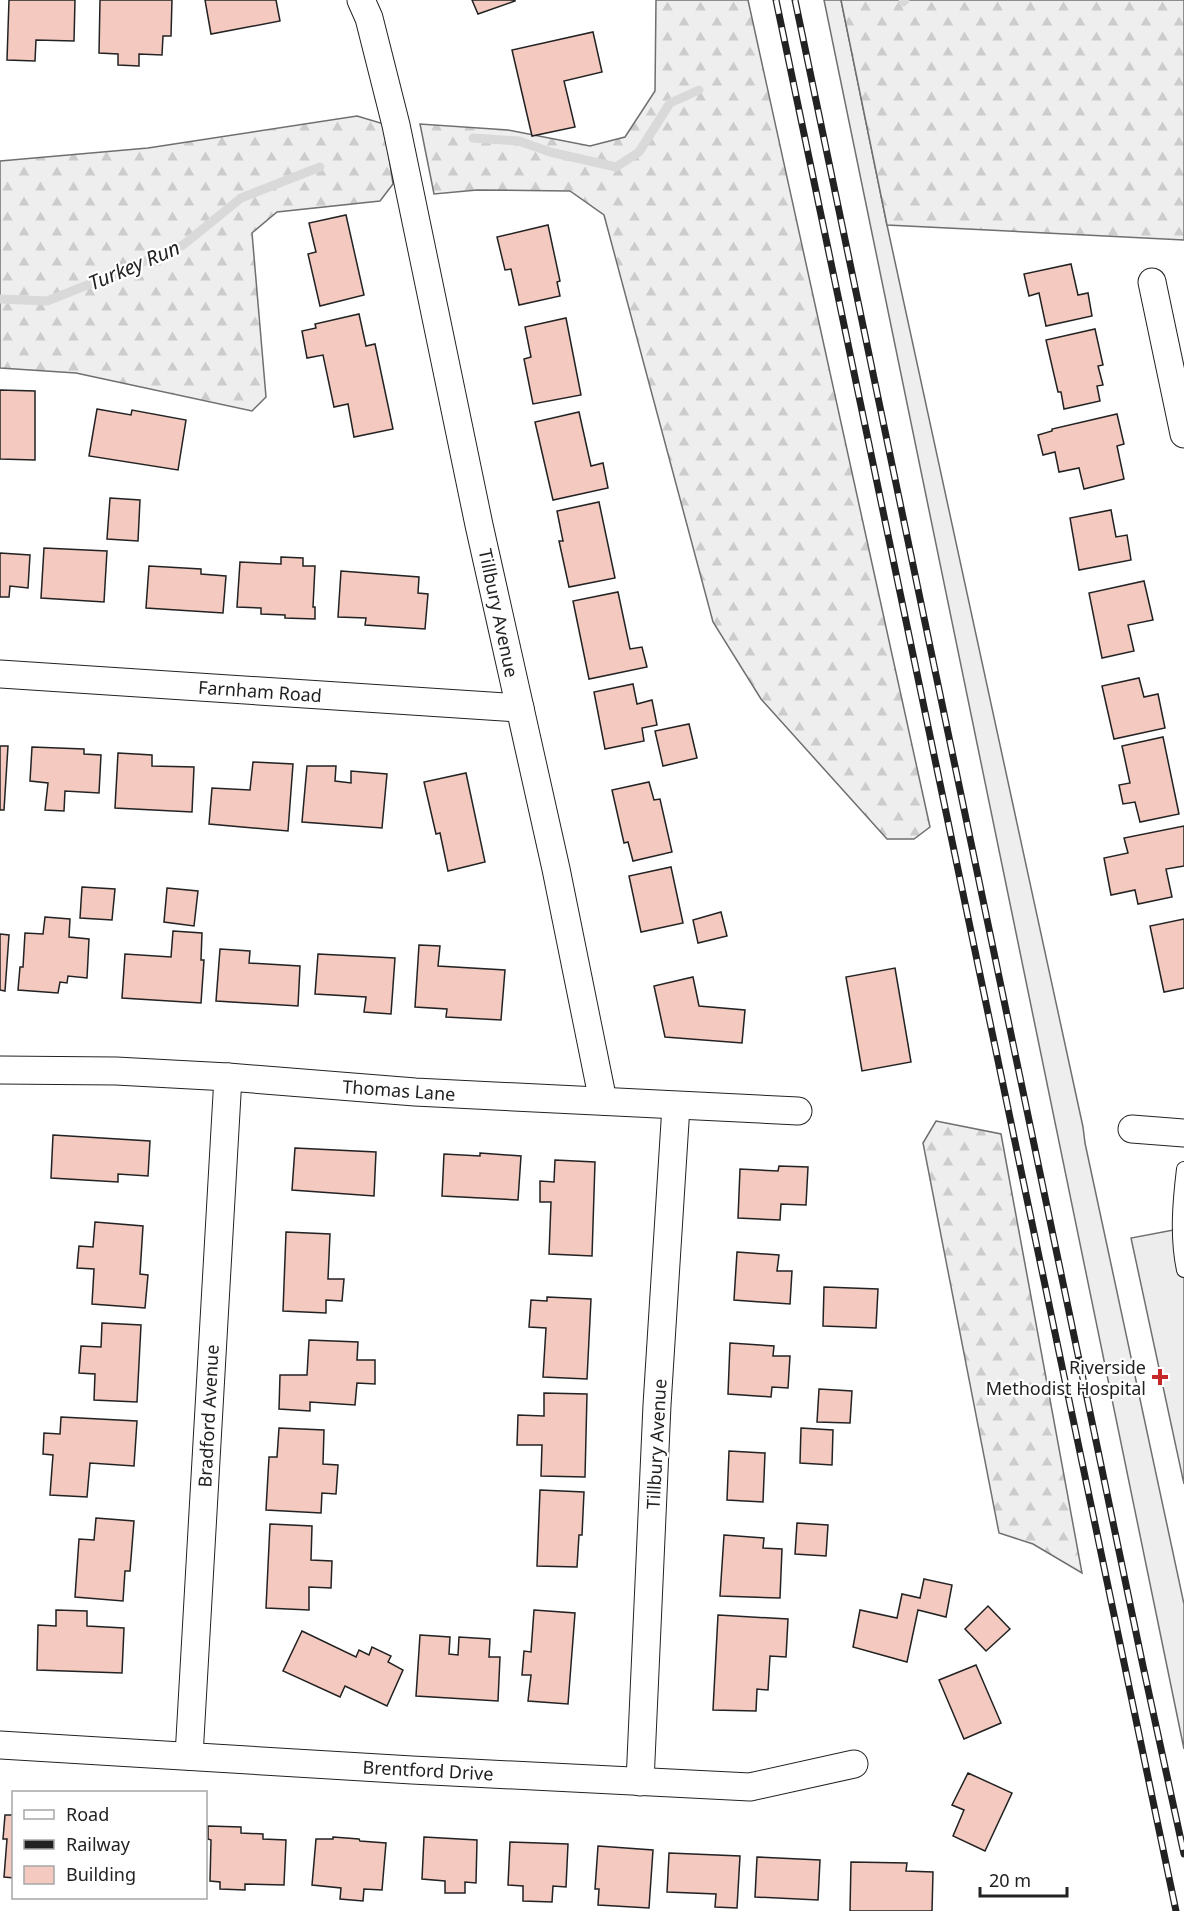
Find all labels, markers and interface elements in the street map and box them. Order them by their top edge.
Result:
water label: Turkey Run [84,234,184,296]
street label: Tillbury Avenue [474,547,524,679]
street label: Farnham Road [197,675,323,707]
street label: Thomas Lane [342,1074,456,1106]
street label: Bradford Avenue [192,1344,224,1488]
place label: Riverside Methodist Hospital [986,1355,1146,1400]
marker: Riverside Methodist Hospital [1151,1368,1169,1386]
street label: Tillbury Avenue [641,1378,671,1510]
street label: Brentford Drive [362,1755,494,1785]
legend [12,1791,207,1899]
text: Road [66,1802,109,1826]
text: Railway [66,1832,131,1856]
scale bar [980,1860,1067,1898]
text: Building [66,1862,136,1886]
text: 20 m [989,1868,1031,1892]

